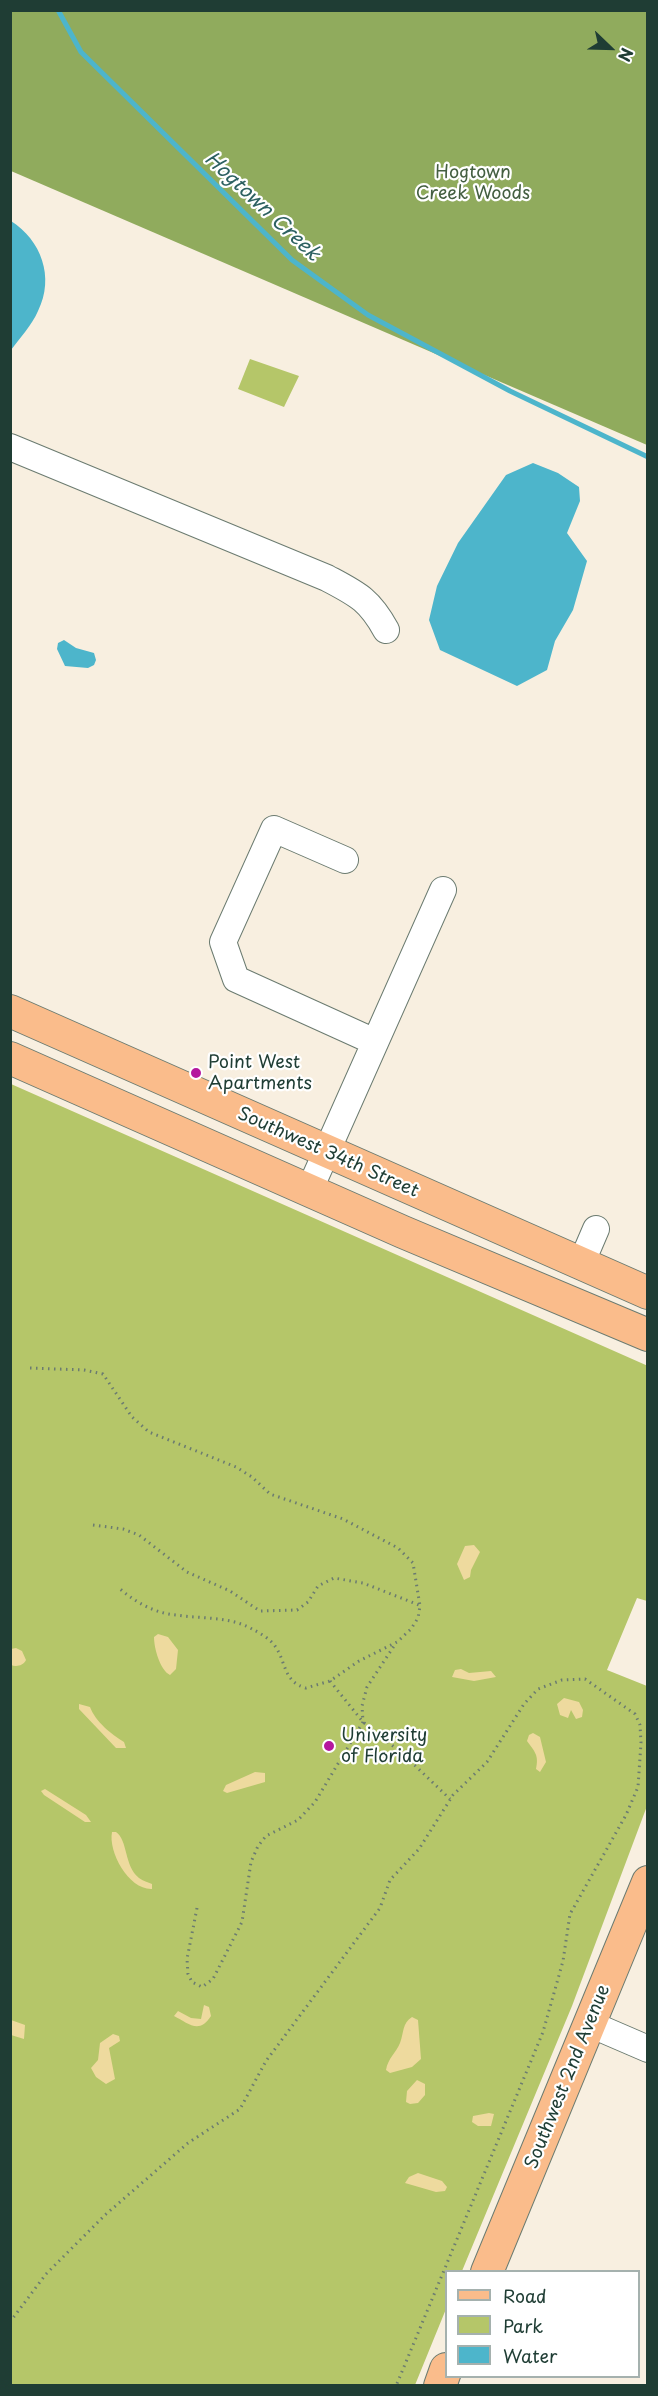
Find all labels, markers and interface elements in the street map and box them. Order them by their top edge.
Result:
north arrow [580,18,640,78]
text: N [613,45,640,66]
water label: Hogtown Creek [199,147,325,267]
park label: Hogtown Creek Woods [416,162,530,204]
place label: Point West Apartments [208,1052,312,1094]
marker: Point West Apartments [189,1066,203,1080]
street label: Southwest 34th Street [234,1103,422,1203]
place label: University of Florida [341,1725,427,1768]
marker: University of Florida [322,1739,336,1753]
street label: Southwest 2nd Avenue [521,1982,615,2172]
legend [445,2270,640,2378]
text: Road [503,2282,547,2309]
text: Park [503,2312,543,2339]
text: Water [503,2342,557,2369]

